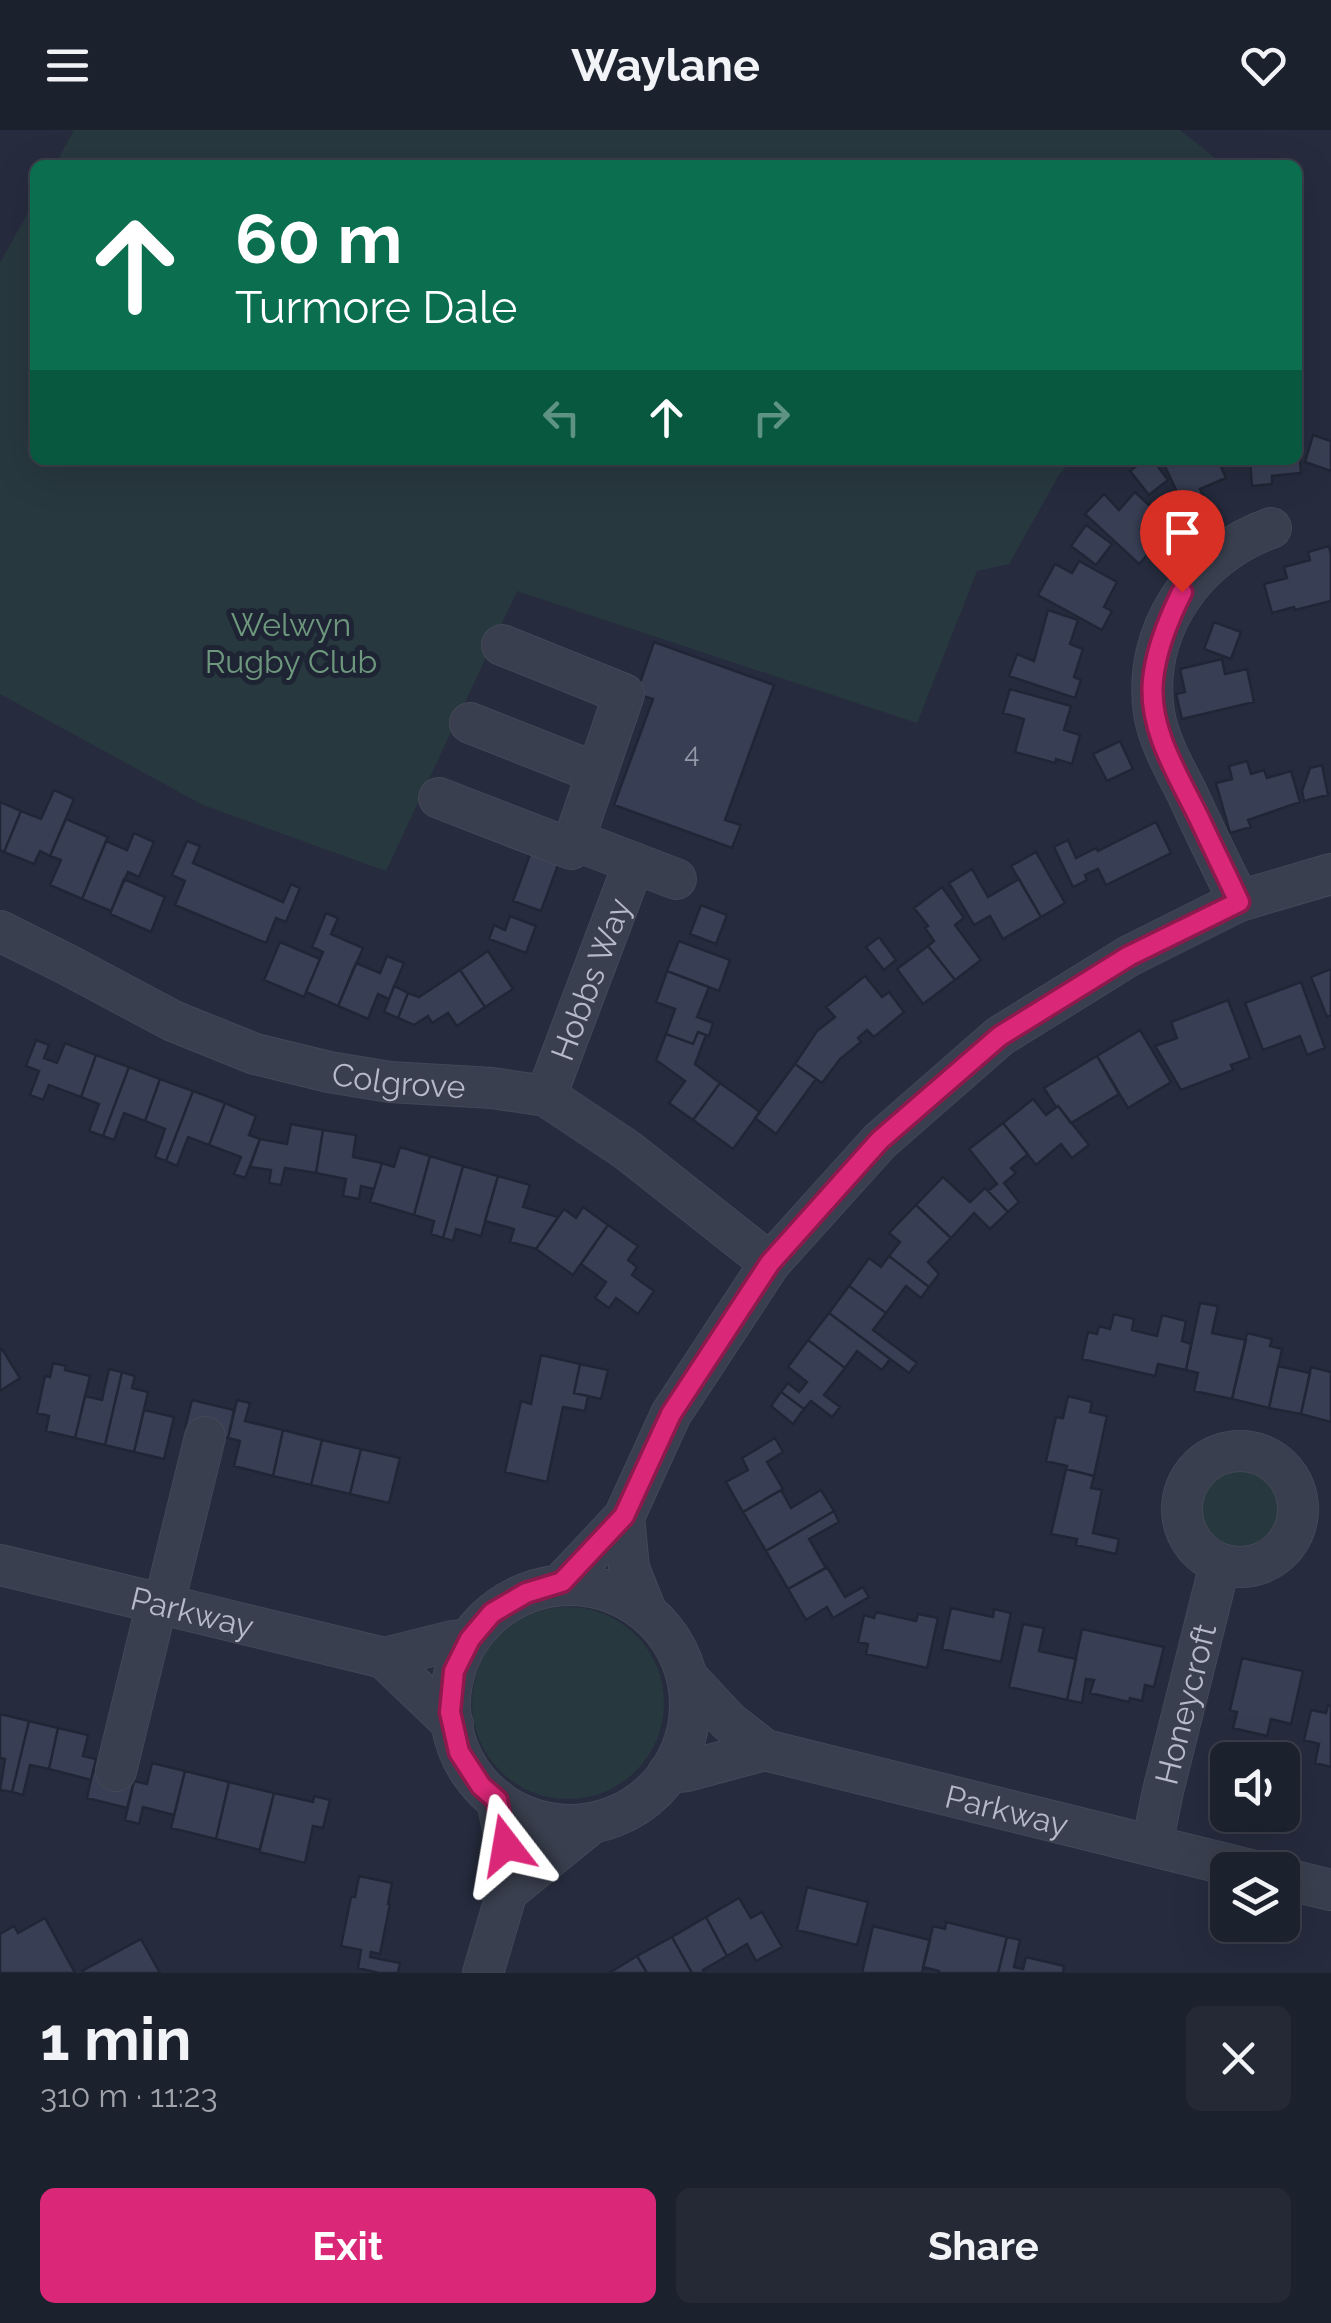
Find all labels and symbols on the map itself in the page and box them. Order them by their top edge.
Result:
pin [1140,490,1225,593]
park label: Welwyn Rugby Club [205,606,377,680]
house number: 4 [684,736,700,769]
street label: Hobbs Way [543,893,638,1065]
street label: Colgrove [329,1054,467,1105]
street label: Parkway [127,1579,258,1644]
street label: Honeycroft [1147,1619,1223,1788]
street label: Parkway [942,1777,1072,1843]
position arrow [454,1793,558,1897]

